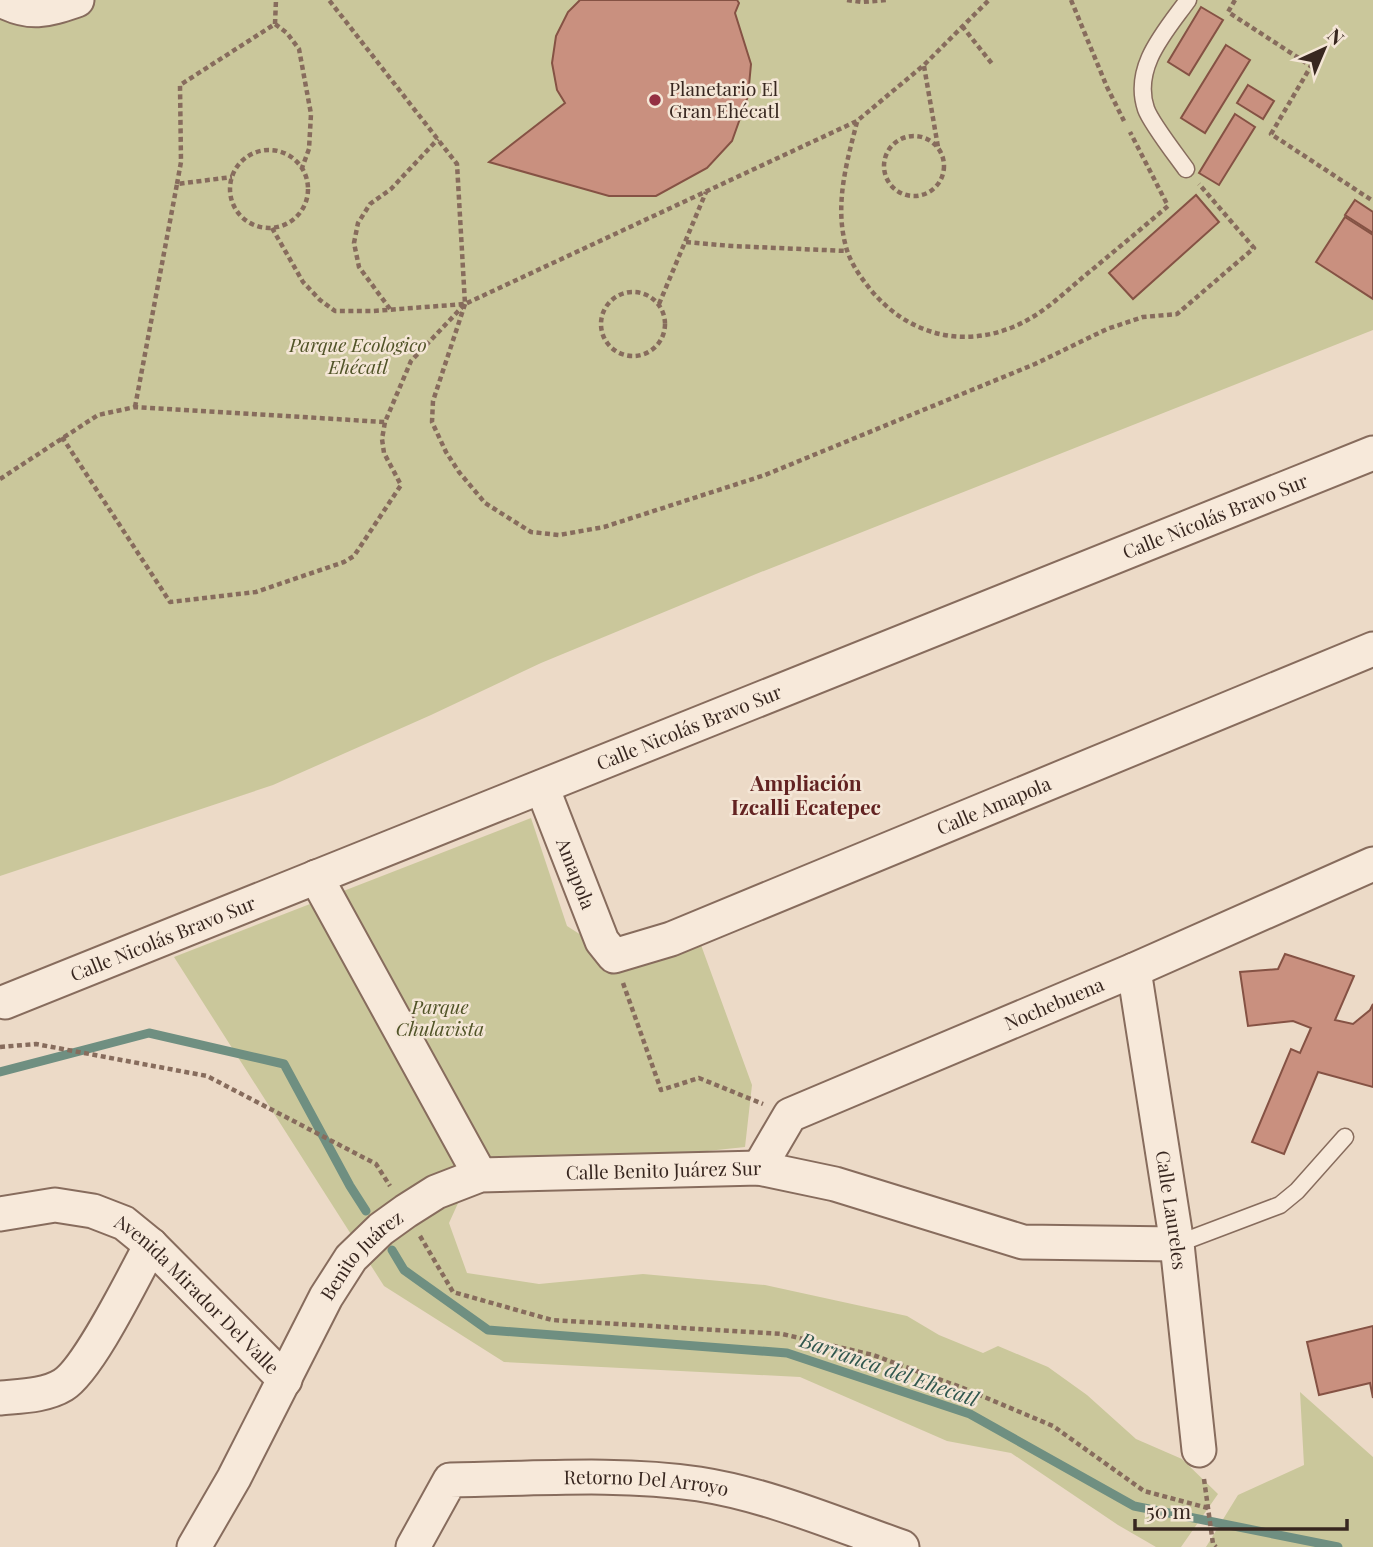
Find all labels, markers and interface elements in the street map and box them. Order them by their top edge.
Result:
north arrow [1289,14,1359,84]
text: N [1323,22,1351,50]
place label: Planetario El Gran Ehécatl [669,75,780,123]
marker: Planetario El Gran Ehécatl [647,92,663,108]
park label: Parque Ecologico Ehécatl [288,331,427,379]
street label: Calle Nicolás Bravo Sur [1118,466,1312,564]
street label: Calle Nicolás Bravo Sur [592,678,786,775]
district label: Ampliación Izcalli Ecatepec [731,768,881,820]
street label: Calle Amapola [932,769,1055,840]
street label: Amapola [551,833,603,913]
street label: Calle Nicolás Bravo Sur [66,889,259,987]
street label: Nochebuena [1000,970,1108,1035]
park label: Parque Chulavista [396,993,484,1041]
street label: Calle Laureles [1150,1148,1194,1271]
street label: Calle Benito Juárez Sur [565,1154,762,1185]
street label: Benito Juárez [313,1204,407,1305]
street label: Avenida Mirador Del Valle [111,1206,286,1379]
water label: Barranca del Ehecatl [796,1324,984,1412]
street label: Retorno Del Arroyo [563,1463,731,1501]
scale bar [1135,1488,1347,1532]
text: 50 m [1146,1496,1192,1524]

